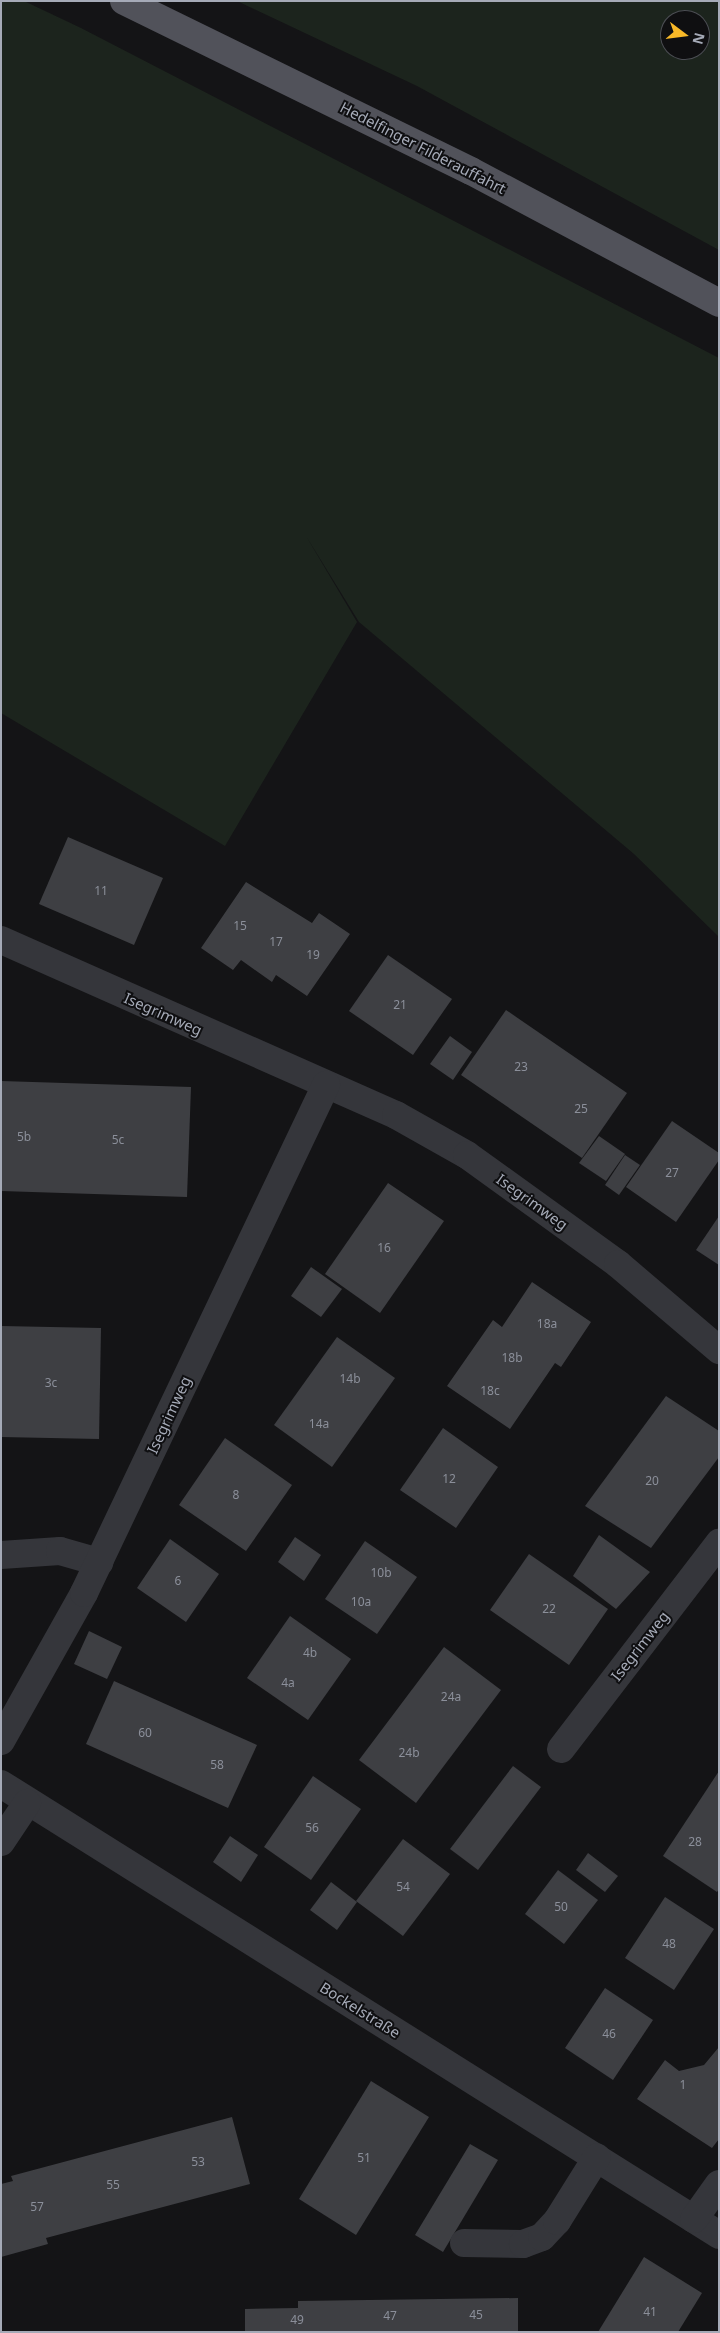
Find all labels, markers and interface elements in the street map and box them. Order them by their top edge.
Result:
north arrow [660,10,710,60]
text: N [688,31,710,47]
street label: Hedelfinger Filderauffahrt [337,98,509,198]
house number: 11 [94,884,108,898]
house number: 15 [233,919,247,933]
house number: 17 [269,935,283,949]
house number: 19 [306,948,320,962]
street label: Isegrimweg [121,989,205,1039]
house number: 21 [393,998,407,1012]
house number: 23 [514,1060,528,1074]
house number: 25 [574,1102,588,1116]
house number: 5b [17,1130,31,1144]
house number: 5c [112,1133,124,1147]
house number: 27 [665,1166,679,1180]
street label: Isegrimweg [493,1170,571,1234]
house number: 16 [377,1241,391,1255]
house number: 18a [537,1317,557,1331]
house number: 18b [501,1351,523,1365]
house number: 14b [339,1372,361,1386]
street label: Isegrimweg [143,1373,195,1457]
house number: 3c [45,1376,57,1390]
house number: 18c [480,1384,500,1398]
house number: 14a [309,1417,329,1431]
house number: 12 [442,1472,456,1486]
house number: 20 [645,1474,659,1488]
house number: 8 [233,1488,239,1502]
house number: 10b [370,1566,392,1580]
house number: 6 [175,1574,181,1588]
house number: 10a [351,1595,371,1609]
house number: 22 [542,1602,556,1616]
street label: Isegrimweg [607,1608,673,1684]
house number: 4b [303,1646,317,1660]
house number: 4a [281,1676,295,1690]
house number: 24a [441,1690,461,1704]
house number: 60 [138,1726,152,1740]
house number: 24b [398,1746,420,1760]
house number: 58 [210,1758,224,1772]
house number: 56 [305,1821,319,1835]
house number: 28 [688,1835,702,1849]
house number: 54 [396,1880,410,1894]
house number: 50 [554,1900,568,1914]
house number: 48 [662,1937,676,1951]
street label: Bockelstraße [317,1978,403,2042]
house number: 46 [602,2027,616,2041]
house number: 1 [680,2078,686,2092]
house number: 51 [357,2151,371,2165]
house number: 53 [191,2155,205,2169]
house number: 55 [106,2178,120,2192]
house number: 57 [30,2200,44,2214]
house number: 41 [643,2305,657,2319]
house number: 45 [469,2308,483,2322]
house number: 47 [383,2309,397,2323]
house number: 49 [290,2313,304,2327]

